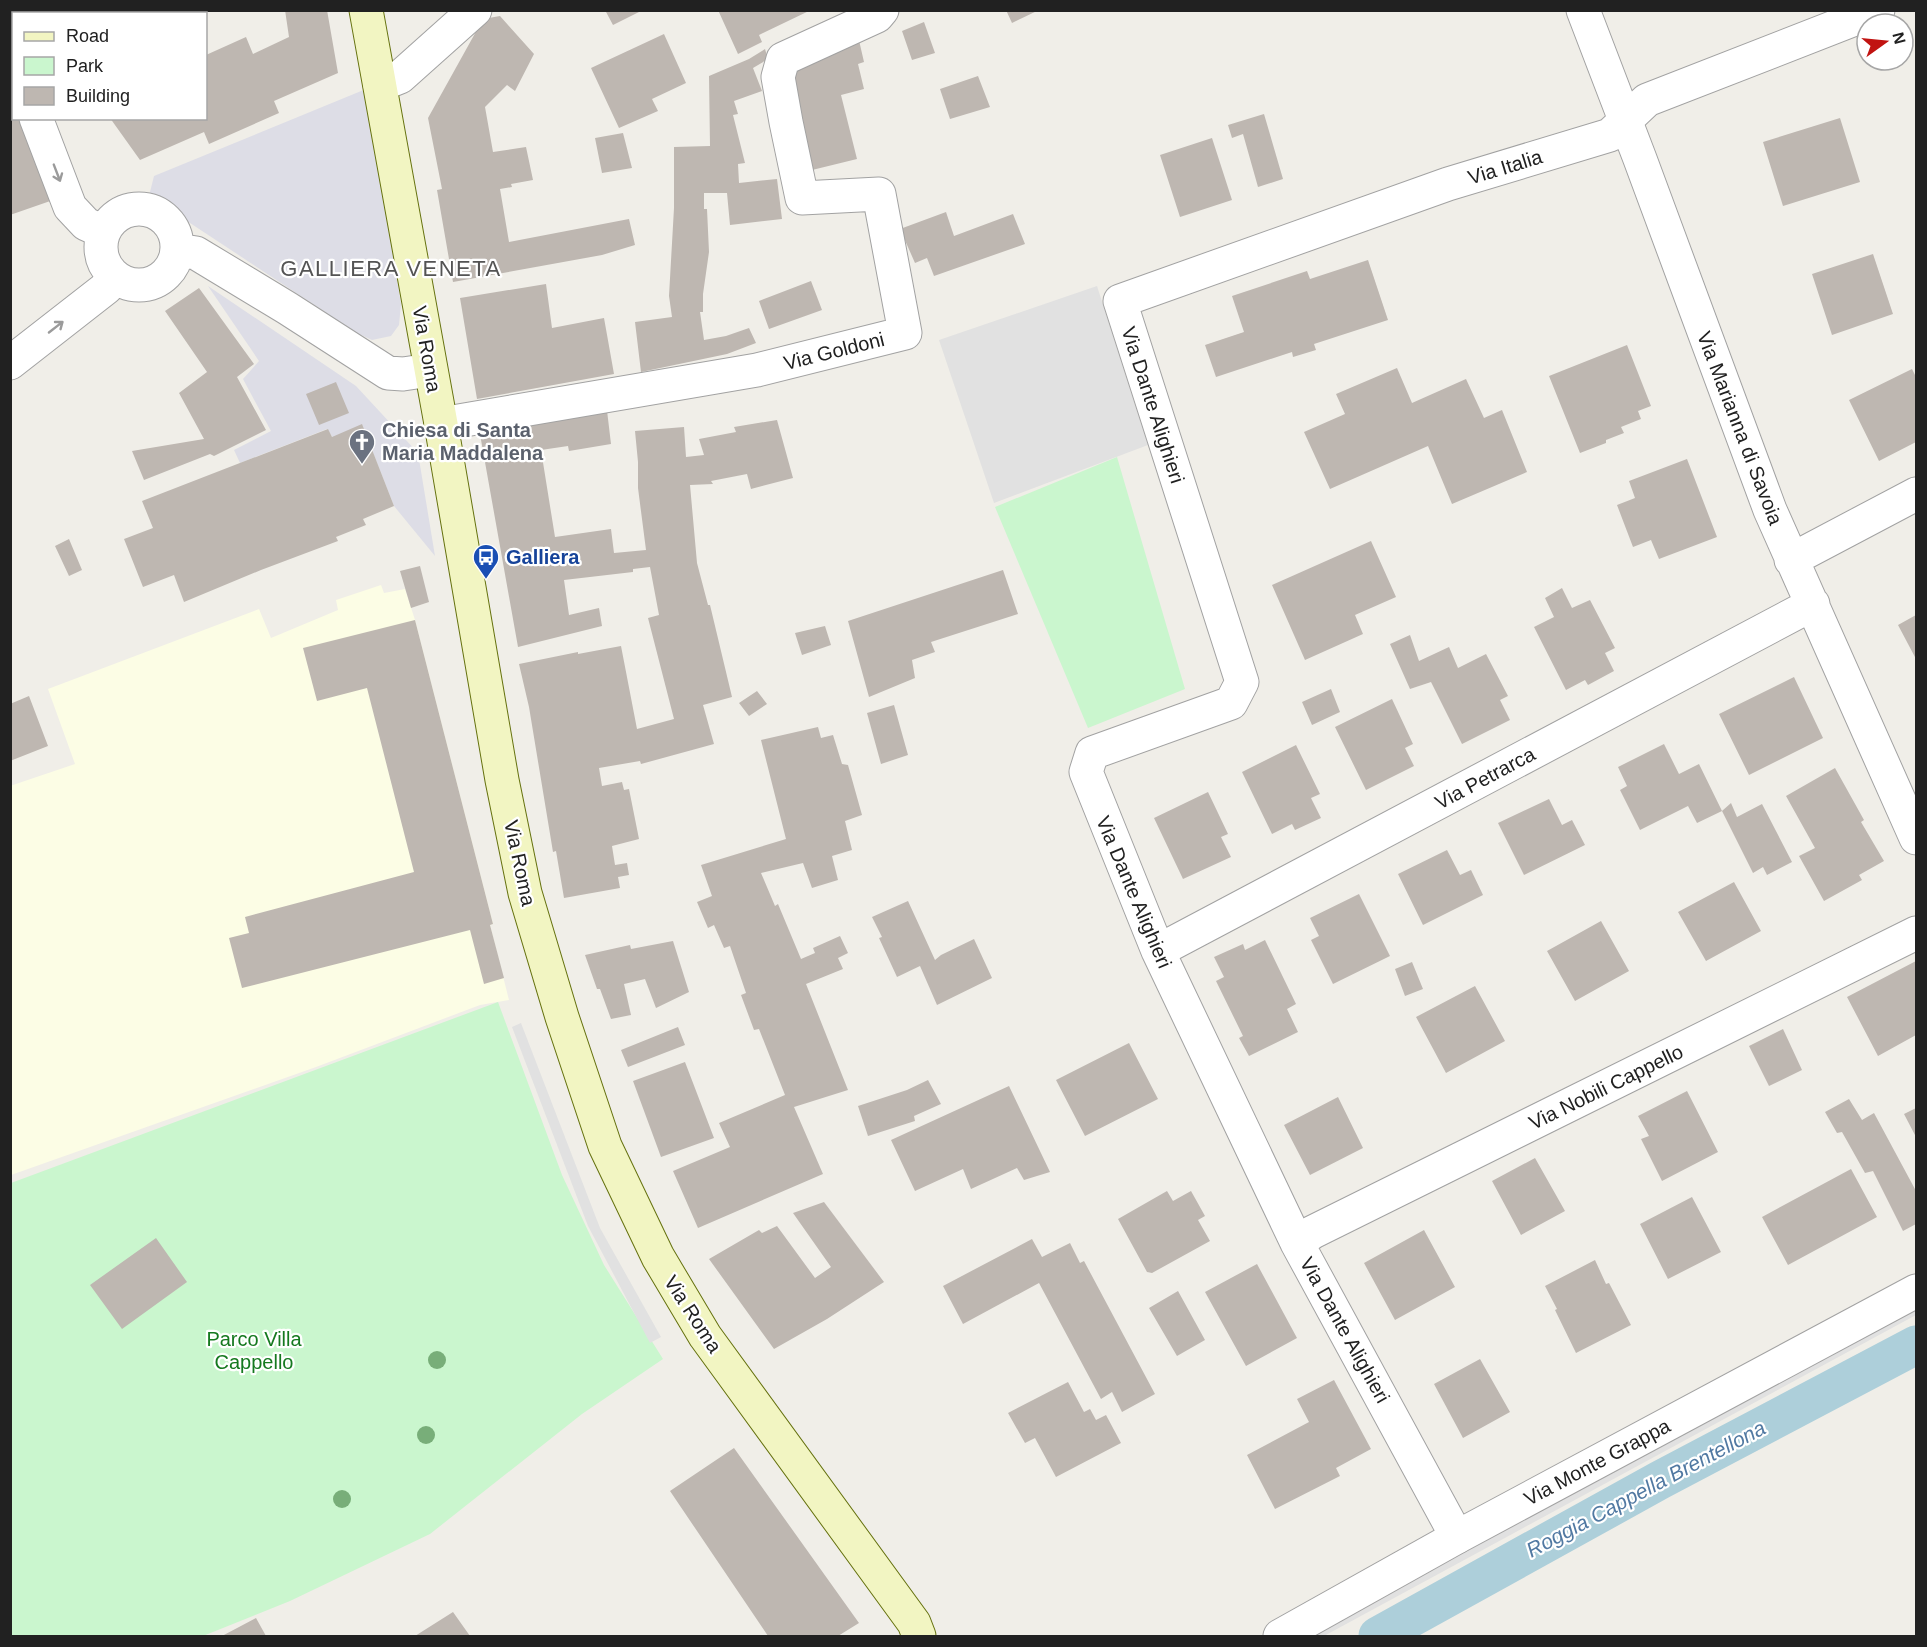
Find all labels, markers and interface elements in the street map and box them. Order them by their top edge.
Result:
legend [12,12,207,120]
north arrow [1855,12,1915,72]
text: Road [66,26,109,46]
text: N [1889,30,1909,46]
text: Park [66,56,104,76]
text: Building [66,86,130,106]
street label: Via Italia [1465,145,1546,189]
one-way arrow [52,163,63,182]
district label: GALLIERA VENETA [280,256,502,281]
street label: Via Roma [409,304,446,395]
one-way arrow [48,320,64,333]
street label: Via Dante Alighieri [1117,324,1189,486]
street label: Via Goldoni [781,328,887,374]
street label: Via Marianna di Savoia [1693,328,1787,529]
place label: Chiesa di Santa Maria Maddalena [382,419,544,464]
church icon: Chiesa di Santa Maria Maddalena [347,427,377,465]
bus stop icon: Galliera [471,542,501,580]
place label: Galliera [506,546,580,568]
street label: Via Petrarca [1431,742,1539,813]
street label: Via Dante Alighieri [1092,813,1176,971]
street label: Via Roma [500,818,540,909]
street label: Via Nobili Cappello [1525,1040,1687,1134]
street label: Via Dante Alighieri [1296,1253,1394,1407]
street label: Via Roma [660,1271,727,1357]
park label: Parco Villa Cappello [206,1328,302,1373]
street label: Via Monte Grappa [1520,1414,1674,1510]
water label: Roggia Cappella Brentellona [1522,1416,1769,1561]

